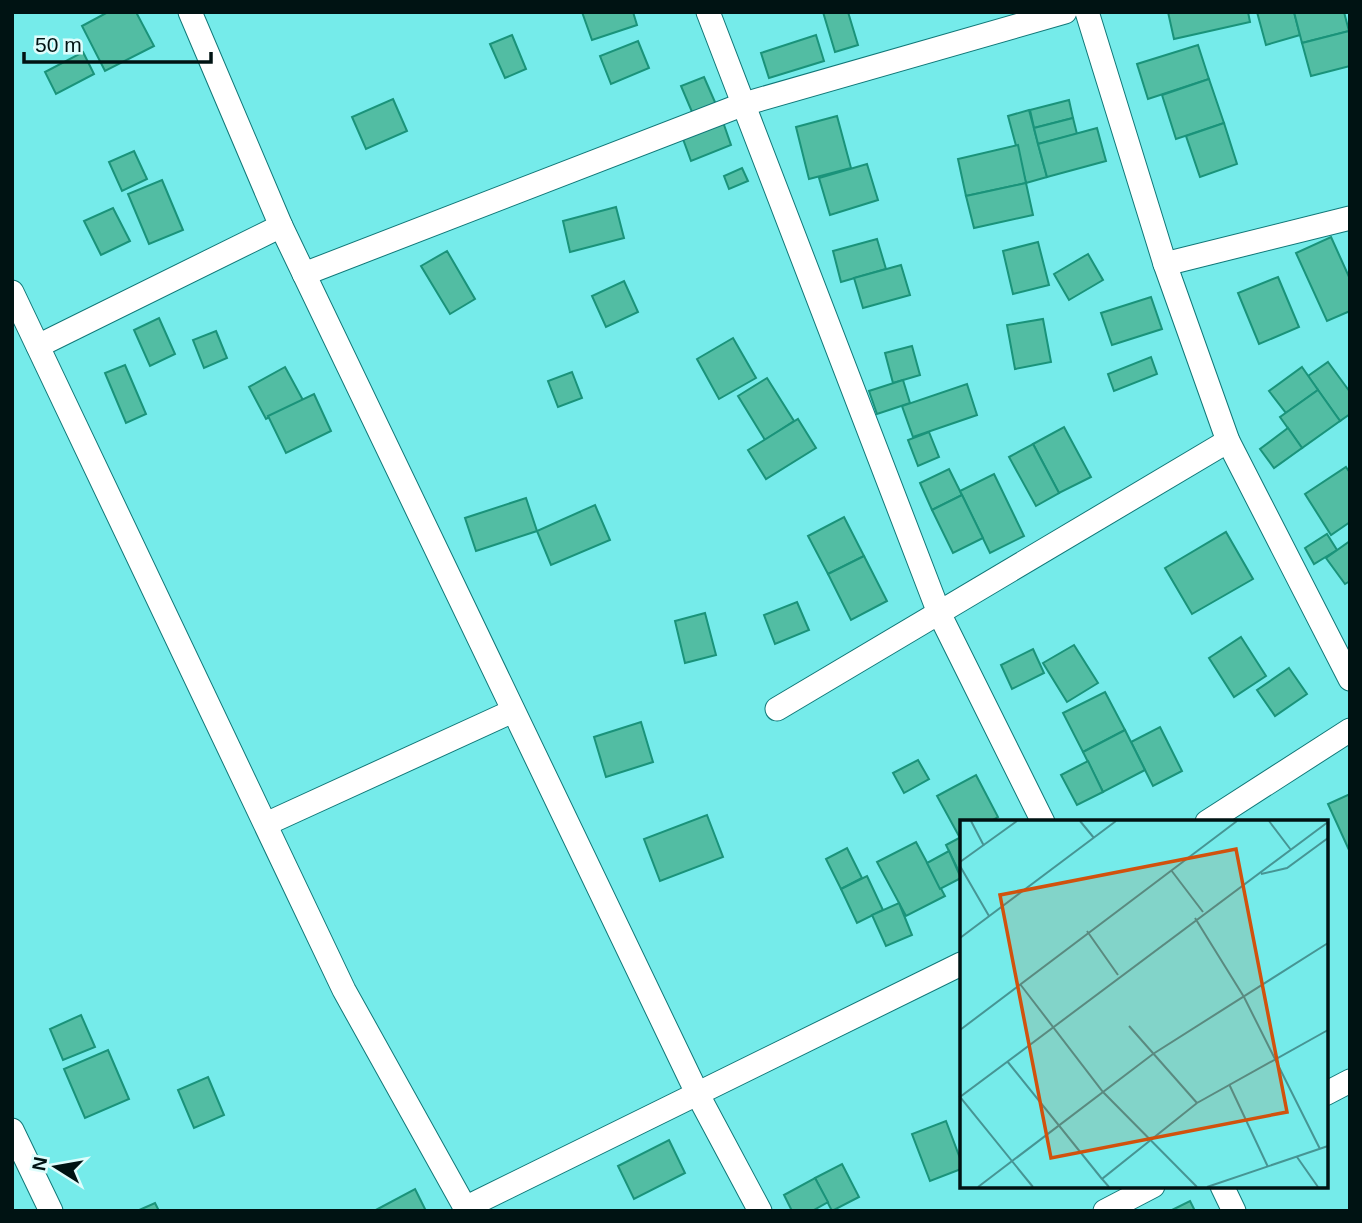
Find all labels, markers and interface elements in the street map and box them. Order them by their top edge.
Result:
scale bar [24,21,212,65]
text: 50 m [35,33,82,56]
inset map [960,820,1327,1188]
north arrow [21,1132,91,1202]
text: N [28,1155,51,1173]

